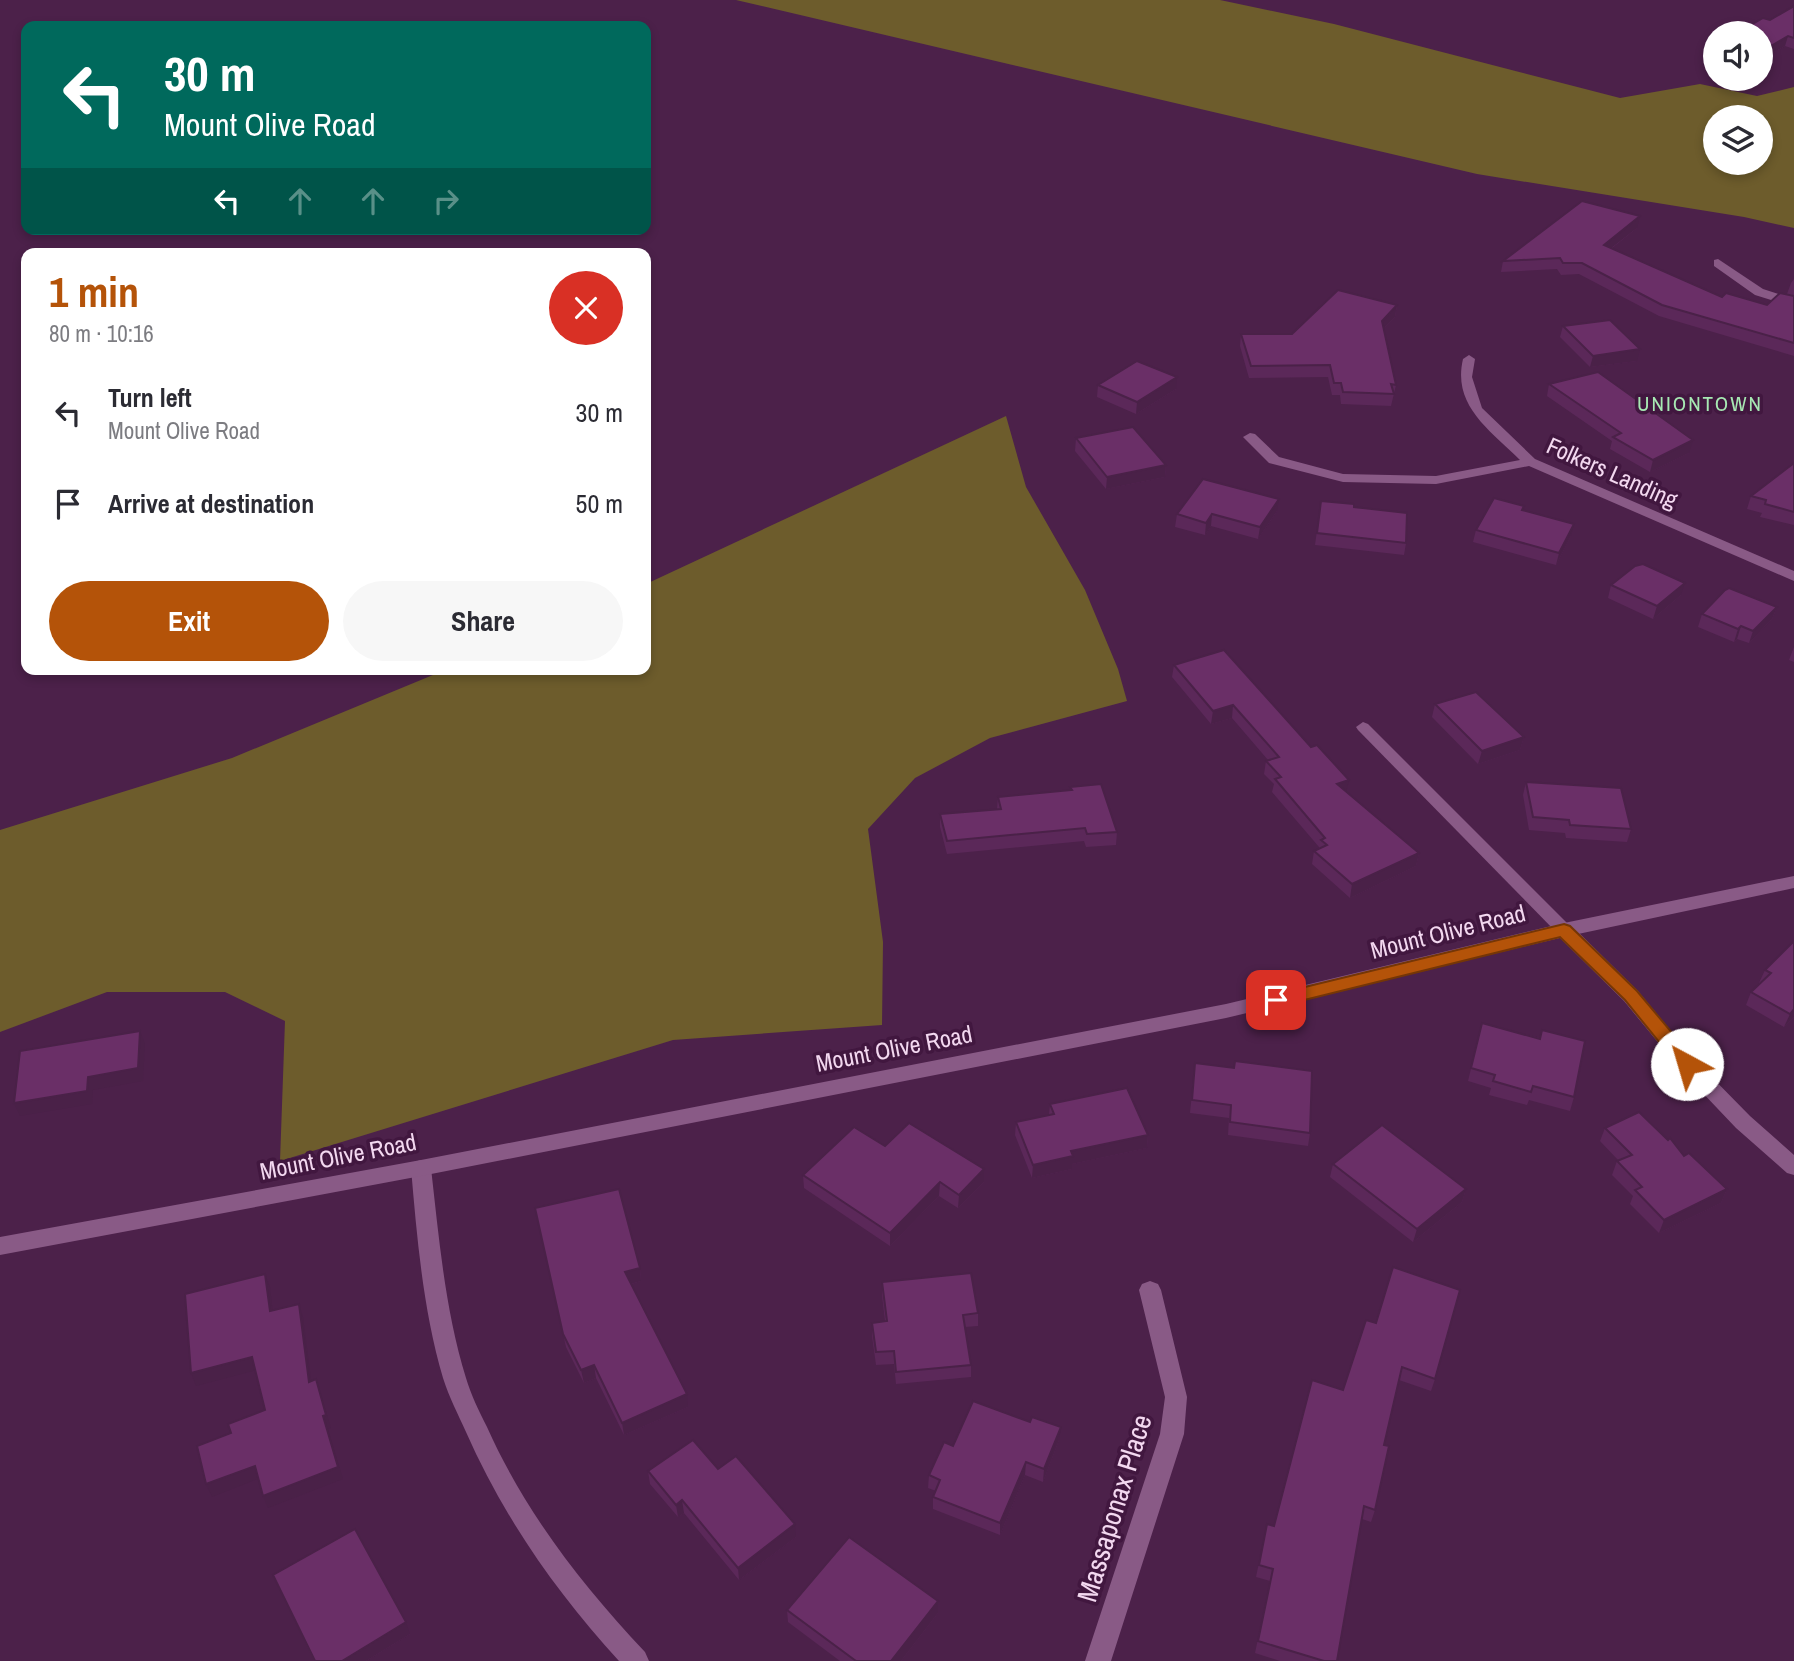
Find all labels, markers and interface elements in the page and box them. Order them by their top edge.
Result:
map controls [1703,21,1773,175]
button: sound [1703,21,1773,91]
text: 30 m [164,40,256,106]
icon: left [49,49,140,140]
text: Mount Olive Road [164,103,376,146]
button: layers [1703,105,1773,175]
icon: left [208,182,246,220]
icon: ahead [281,182,319,220]
icon: ahead [354,182,392,220]
icon: right [427,182,465,220]
text: 1 min [49,264,139,320]
button: close [549,271,623,345]
text: 80 m · 10:16 [49,318,154,349]
text: Turn left [108,380,192,415]
district label: UNIONTOWN [1637,389,1763,418]
icon: left [49,394,87,432]
text: 30 m [576,395,623,430]
text: Mount Olive Road [108,415,260,446]
street label: Folkers Landing [1542,429,1683,515]
icon: arrive [49,485,87,523]
text: Arrive at destination [108,486,314,521]
text: 50 m [576,486,623,521]
button: Exit [49,581,329,661]
button: Share [343,581,623,661]
street label: Mount Olive Road [1367,896,1529,966]
pin [1246,970,1306,1030]
icon: arrive [1257,981,1295,1019]
street label: Mount Olive Road [813,1017,975,1079]
position arrow [1650,1027,1724,1101]
street label: Mount Olive Road [257,1125,419,1187]
street label: Massaponax Place [1067,1410,1161,1606]

